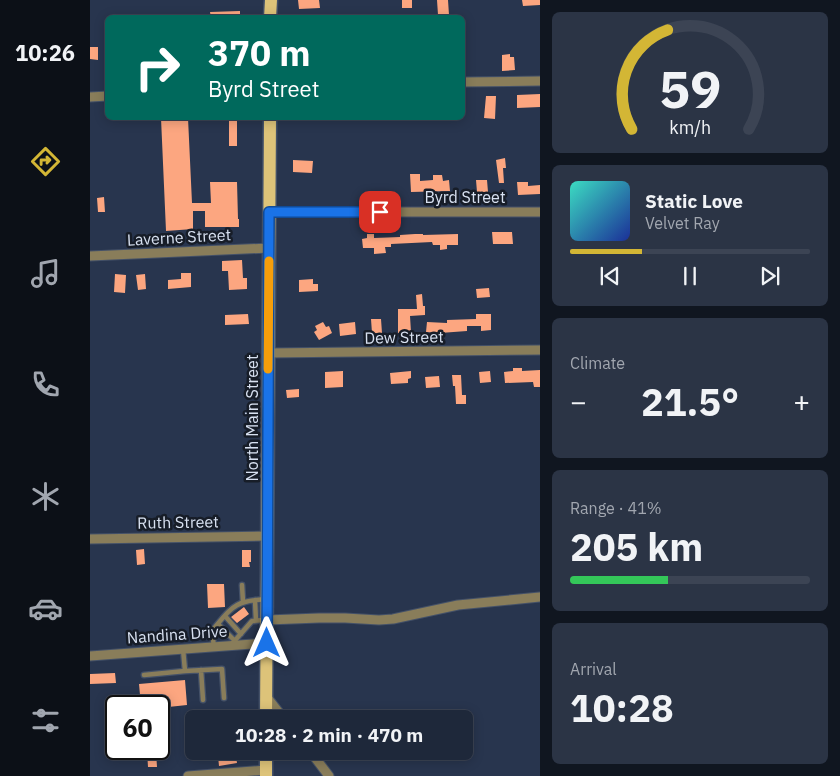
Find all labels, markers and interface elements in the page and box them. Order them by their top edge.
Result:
text: 370 m [208,30,311,76]
icon: right [125,35,190,100]
text: 10:26 [15,38,75,67]
text: 59 [659,55,721,122]
text: Byrd Street [208,74,319,103]
text: km/h [669,116,711,139]
icon: directions [28,144,63,179]
street label: Byrd Street [425,187,506,207]
text: Static Love [645,189,743,213]
pin [359,191,401,233]
icon: arrive [366,198,394,226]
text: Velvet Ray [645,213,720,233]
street label: Laverne Street [126,224,232,250]
icon: music [28,256,63,291]
icon: previous [596,262,624,290]
icon: pause [676,262,704,290]
icon: next [756,262,784,290]
street label: Dew Street [364,326,444,348]
text: Climate [570,353,625,373]
street label: North Main Street [242,355,262,481]
icon: phone [28,367,63,402]
text: 21.5° [641,377,739,426]
text: − [570,383,587,420]
text: + [793,383,810,420]
icon: climate [28,479,63,514]
text: Range · 41% [570,498,662,518]
street label: Ruth Street [137,511,219,533]
text: 205 km [570,522,703,571]
icon: car [28,591,63,626]
position arrow [240,616,292,668]
street label: Nandina Drive [126,620,228,647]
text: Arrival [570,659,617,679]
text: 10:28 [570,683,674,732]
speed limit sign: 60 [105,695,170,760]
icon: filters [28,703,63,738]
text: 10:28 · 2 min · 470 m [235,723,423,747]

